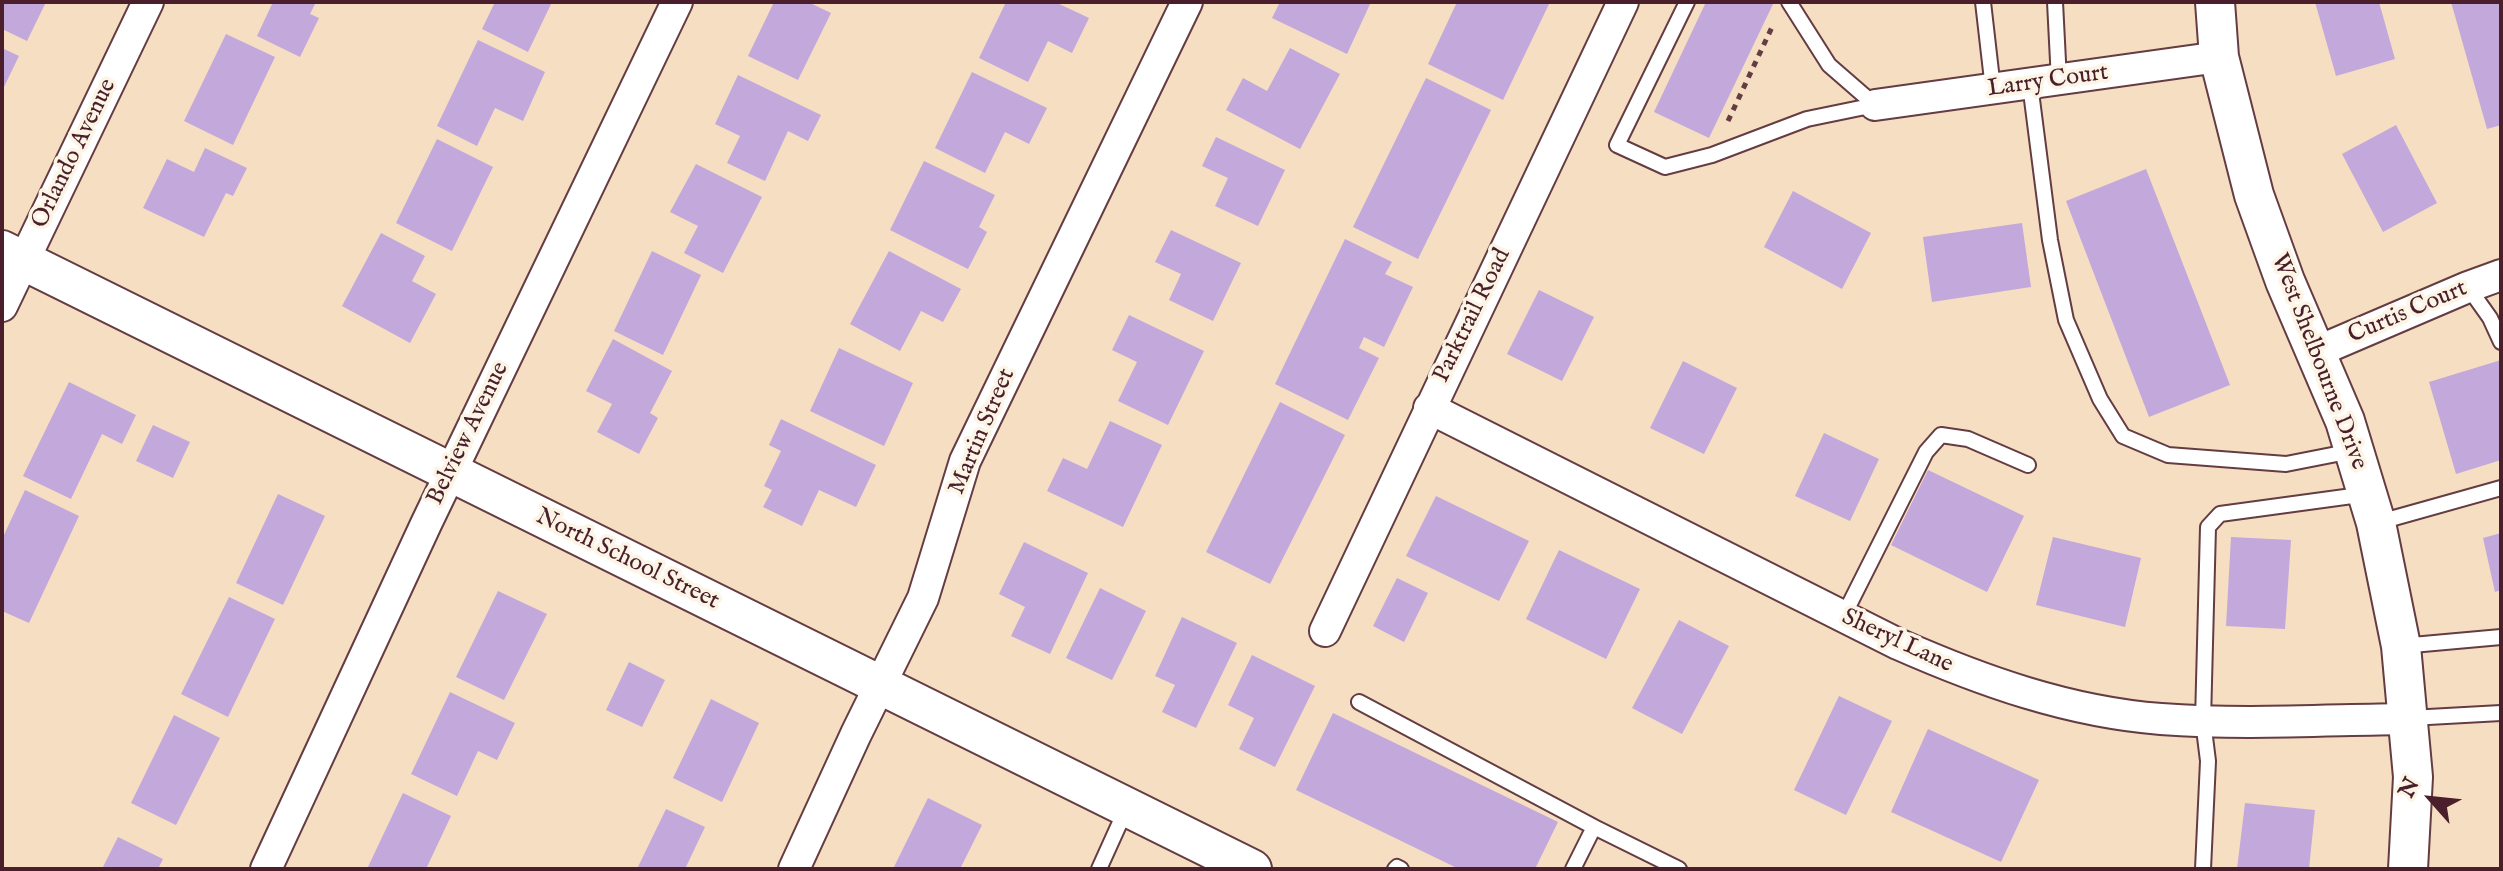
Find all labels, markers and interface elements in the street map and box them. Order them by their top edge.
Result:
street label: Larry Court [1986,59,2110,105]
street label: Orlando Avenue [26,75,124,233]
street label: Parktrail Road [1428,244,1518,388]
street label: West Shelbourne Drive [2264,250,2372,474]
street label: Curtis Court [2344,275,2472,351]
street label: Belview Avenue [422,358,516,510]
street label: Martin Street [944,365,1022,499]
street label: North School Street [531,503,723,617]
street label: Sheryl Lane [1837,604,1957,680]
north arrow [2391,759,2471,839]
text: N [2393,773,2426,803]

